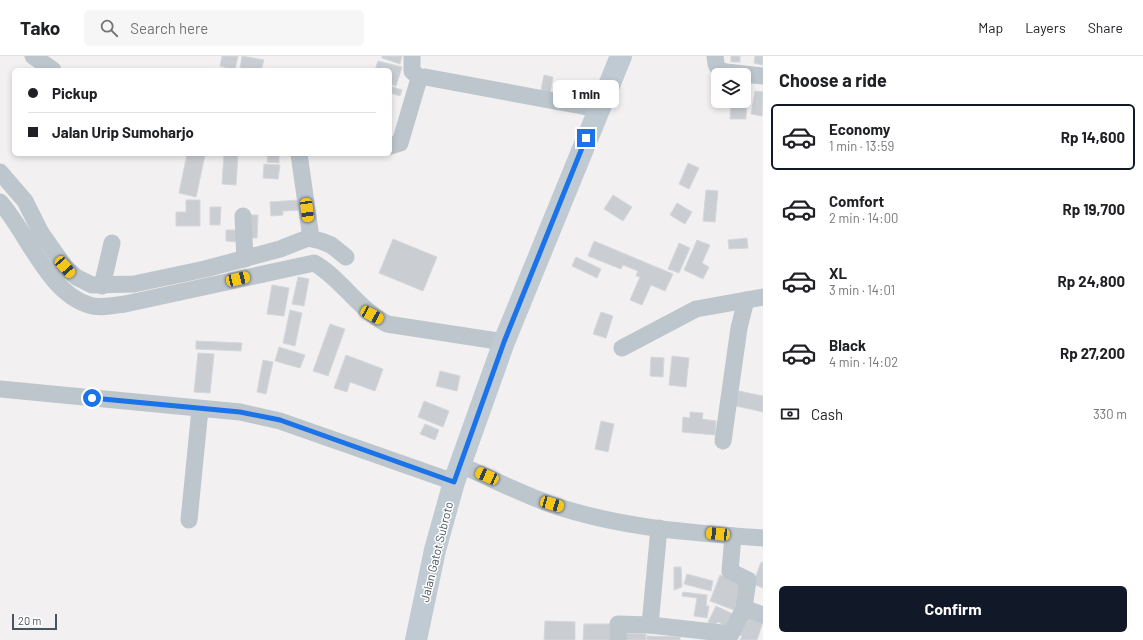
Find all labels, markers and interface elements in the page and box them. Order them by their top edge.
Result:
search box [84,10,364,46]
text: Tako [20,16,60,39]
icon: search [98,17,120,39]
text: Search here [130,19,208,37]
text: Map [978,19,1003,36]
text: Layers [1025,19,1066,36]
text: Share [1088,19,1123,36]
map controls [711,68,751,108]
button: layers [711,68,751,108]
text: Choose a ride [779,69,887,91]
callout: 1 min [553,80,619,108]
text: Pickup [52,84,98,102]
text: 1 min [572,86,600,102]
icon: car [781,119,817,155]
text: Economy [829,120,890,138]
text: Jalan Urip Sumoharjo [52,123,194,141]
text: Rp 14,600 [1061,128,1125,146]
route end [577,129,595,147]
text: 1 min · 13:59 [829,138,894,154]
icon: car [781,191,817,227]
text: Comfort [829,192,884,210]
car [299,197,315,223]
text: Rp 19,700 [1062,200,1125,218]
text: 2 min · 14:00 [829,210,898,226]
car [53,254,77,280]
icon: car [781,263,817,299]
text: XL [829,264,847,282]
car [225,270,251,288]
text: Rp 24,800 [1058,272,1125,290]
text: 3 min · 14:01 [829,282,895,298]
car [359,304,385,326]
icon: car [781,335,817,371]
text: Black [829,336,866,354]
text: Rp 27,200 [1060,344,1125,362]
text: 4 min · 14:02 [829,354,898,370]
route start [83,389,101,407]
icon: cash [779,403,801,425]
text: Cash [811,405,843,423]
text: 330 m [1093,406,1127,422]
car [474,466,500,486]
car [539,495,565,513]
street label: Jalan Gatot Subroto [417,500,455,603]
car [705,527,731,541]
button: Confirm [779,586,1127,632]
scale bar [12,612,57,631]
text: 20 m [18,614,41,627]

